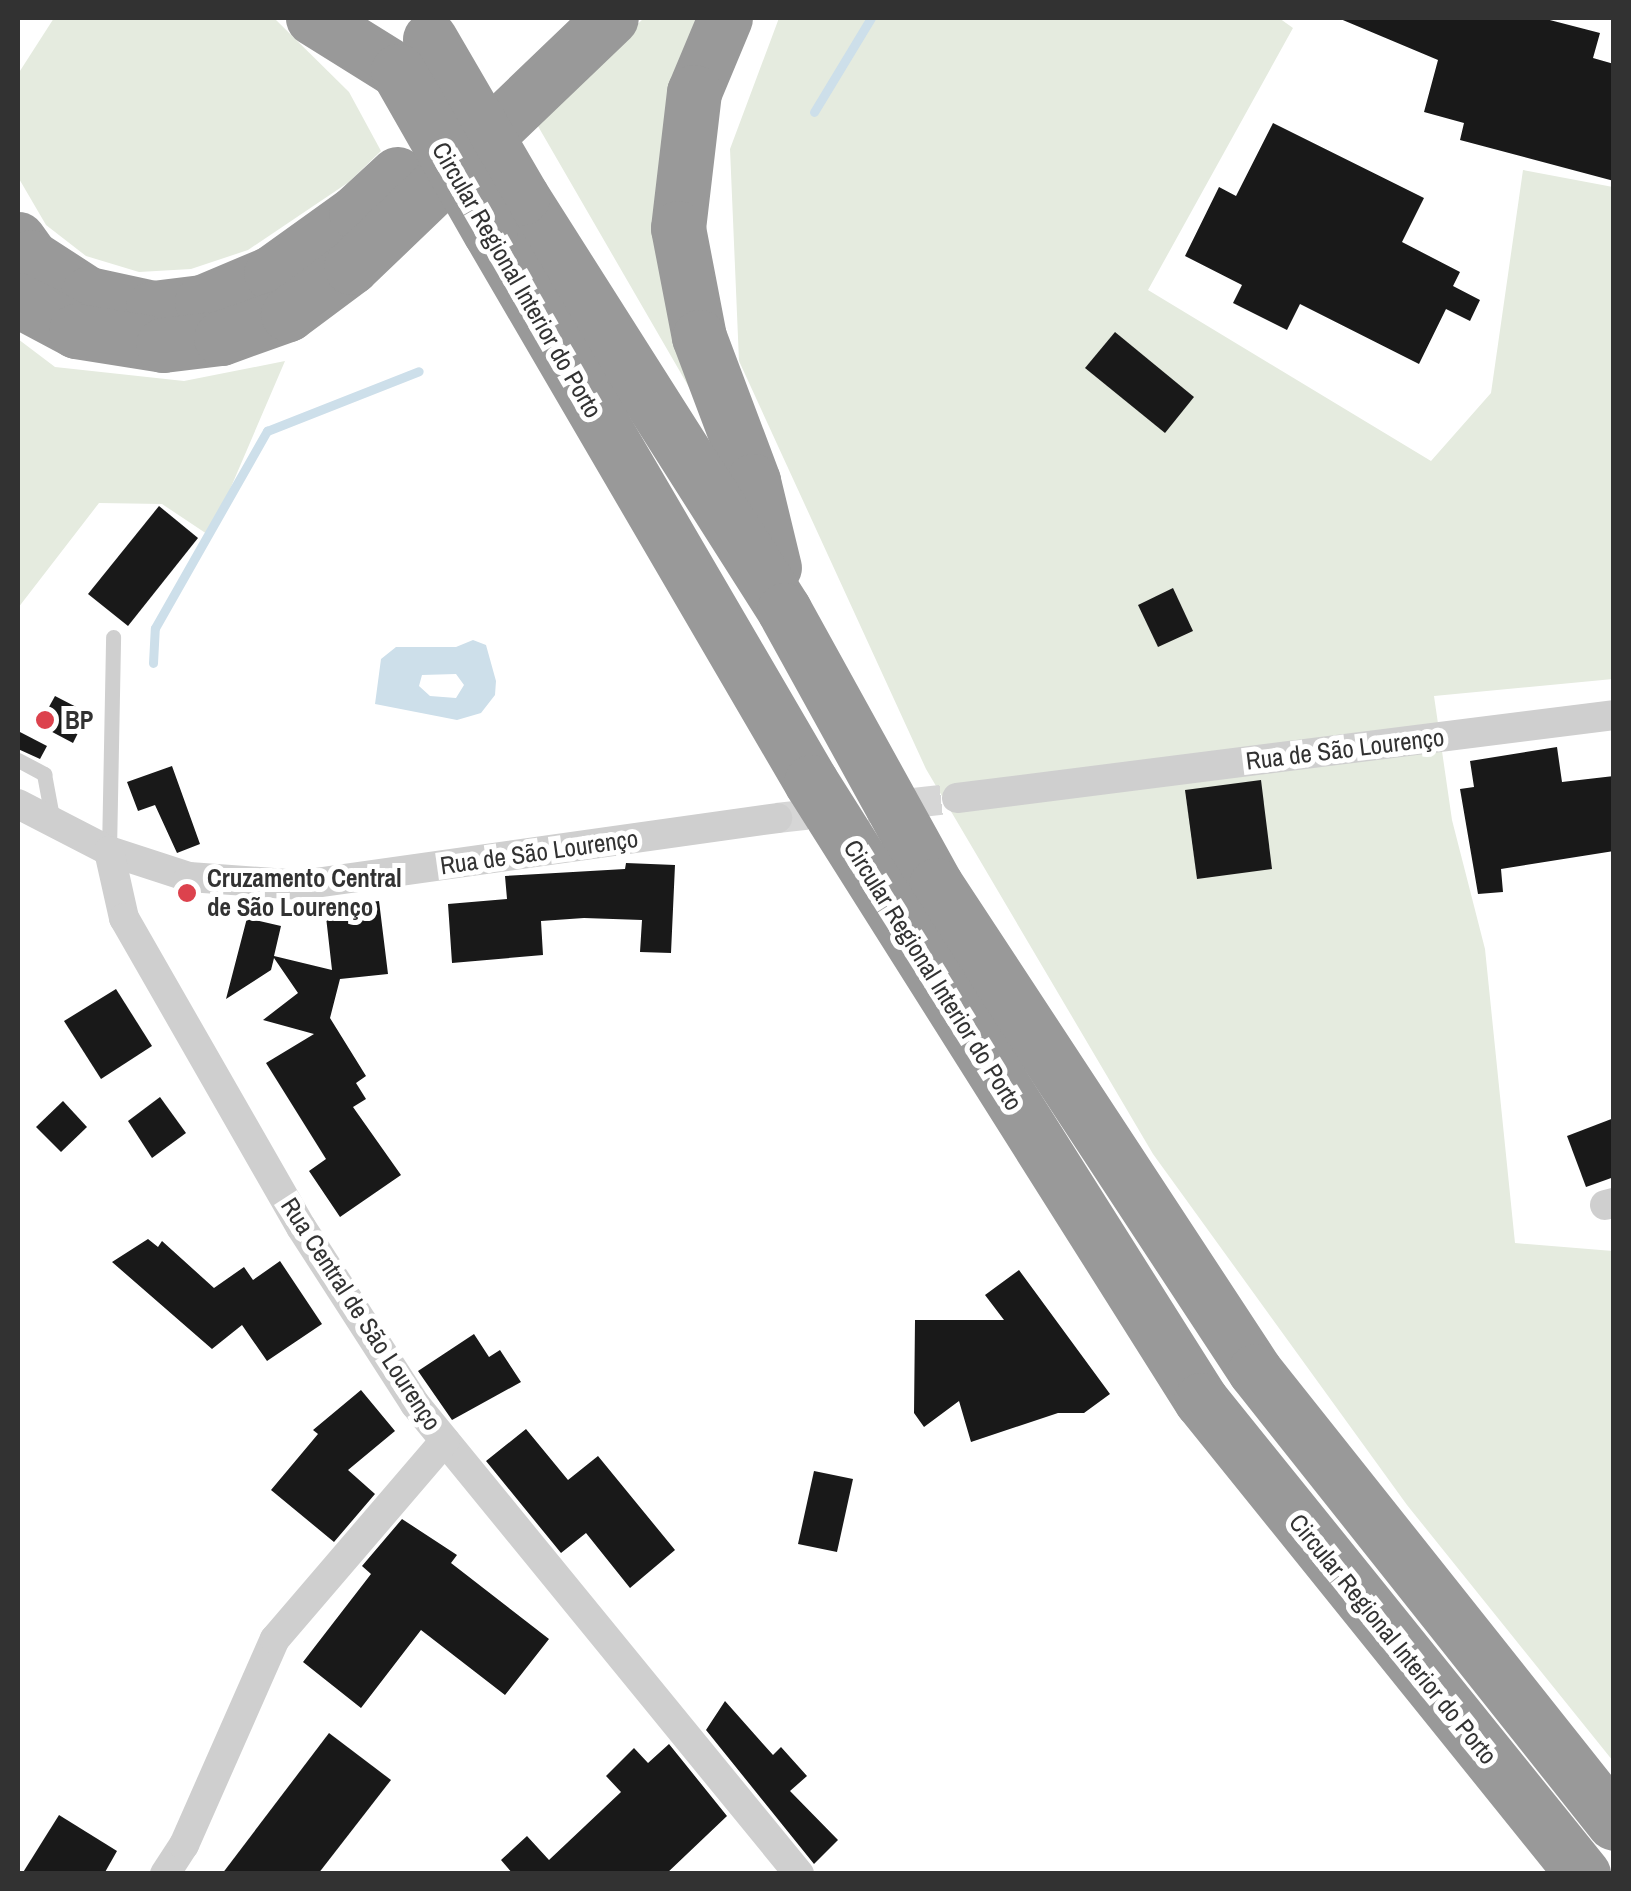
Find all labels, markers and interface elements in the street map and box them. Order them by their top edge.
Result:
street label: Circular Regional Interior do Porto [426,137,608,423]
place label: BP [65,705,93,735]
marker: BP [34,709,56,731]
street label: Rua de São Lourenço [1244,722,1446,776]
street label: Rua de São Lourenço [438,823,640,881]
street label: Circular Regional Interior do Porto [837,834,1029,1116]
place label: Cruzamento Central de São Lourenço [207,864,402,923]
marker: Cruzamento Central de São Lourenço [176,882,198,904]
street label: Rua Central de São Lourenço [275,1192,447,1436]
street label: Circular Regional Interior do Porto [1283,1508,1503,1770]

